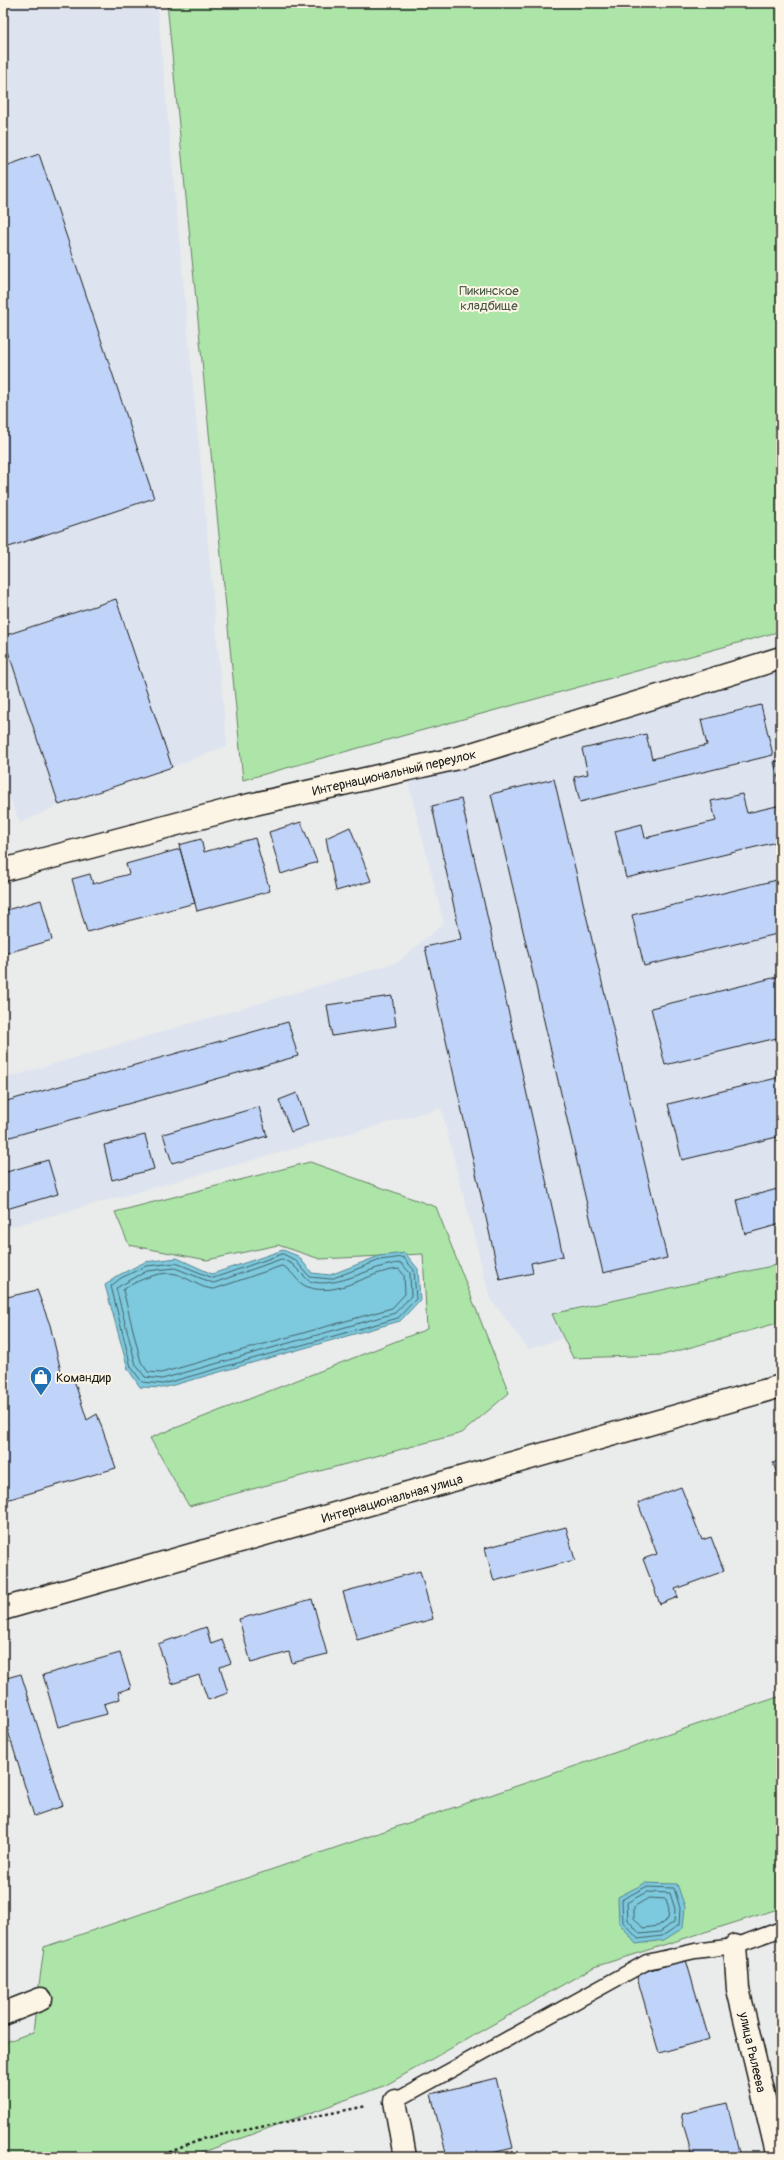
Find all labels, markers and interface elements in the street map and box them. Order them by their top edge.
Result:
park label: Пикинское кладбище [459,283,519,314]
street label: Интернациональный переулок [311,746,478,800]
shop icon: Командир [28,1364,54,1397]
place label: Командир [56,1370,111,1386]
street label: Интернациональная улица [320,1471,465,1527]
street label: улица Рылеева [735,2009,769,2094]

